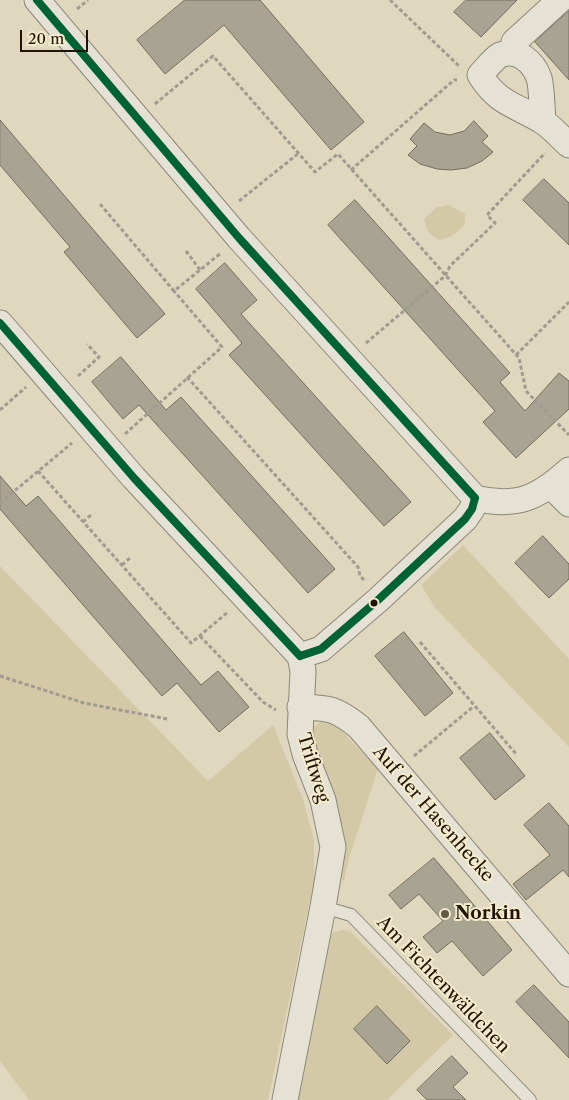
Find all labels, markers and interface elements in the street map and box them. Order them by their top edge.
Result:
scale bar [22,20,90,52]
text: 20 m [28,29,64,48]
unlabelled marker [369,598,379,608]
street label: Triftweg [292,730,334,806]
street label: Auf der Hasenhecke [368,742,498,886]
place label: Norkin [455,903,521,925]
marker: Norkin [439,908,451,920]
street label: Am Fichtenwäldchen [372,912,514,1058]

